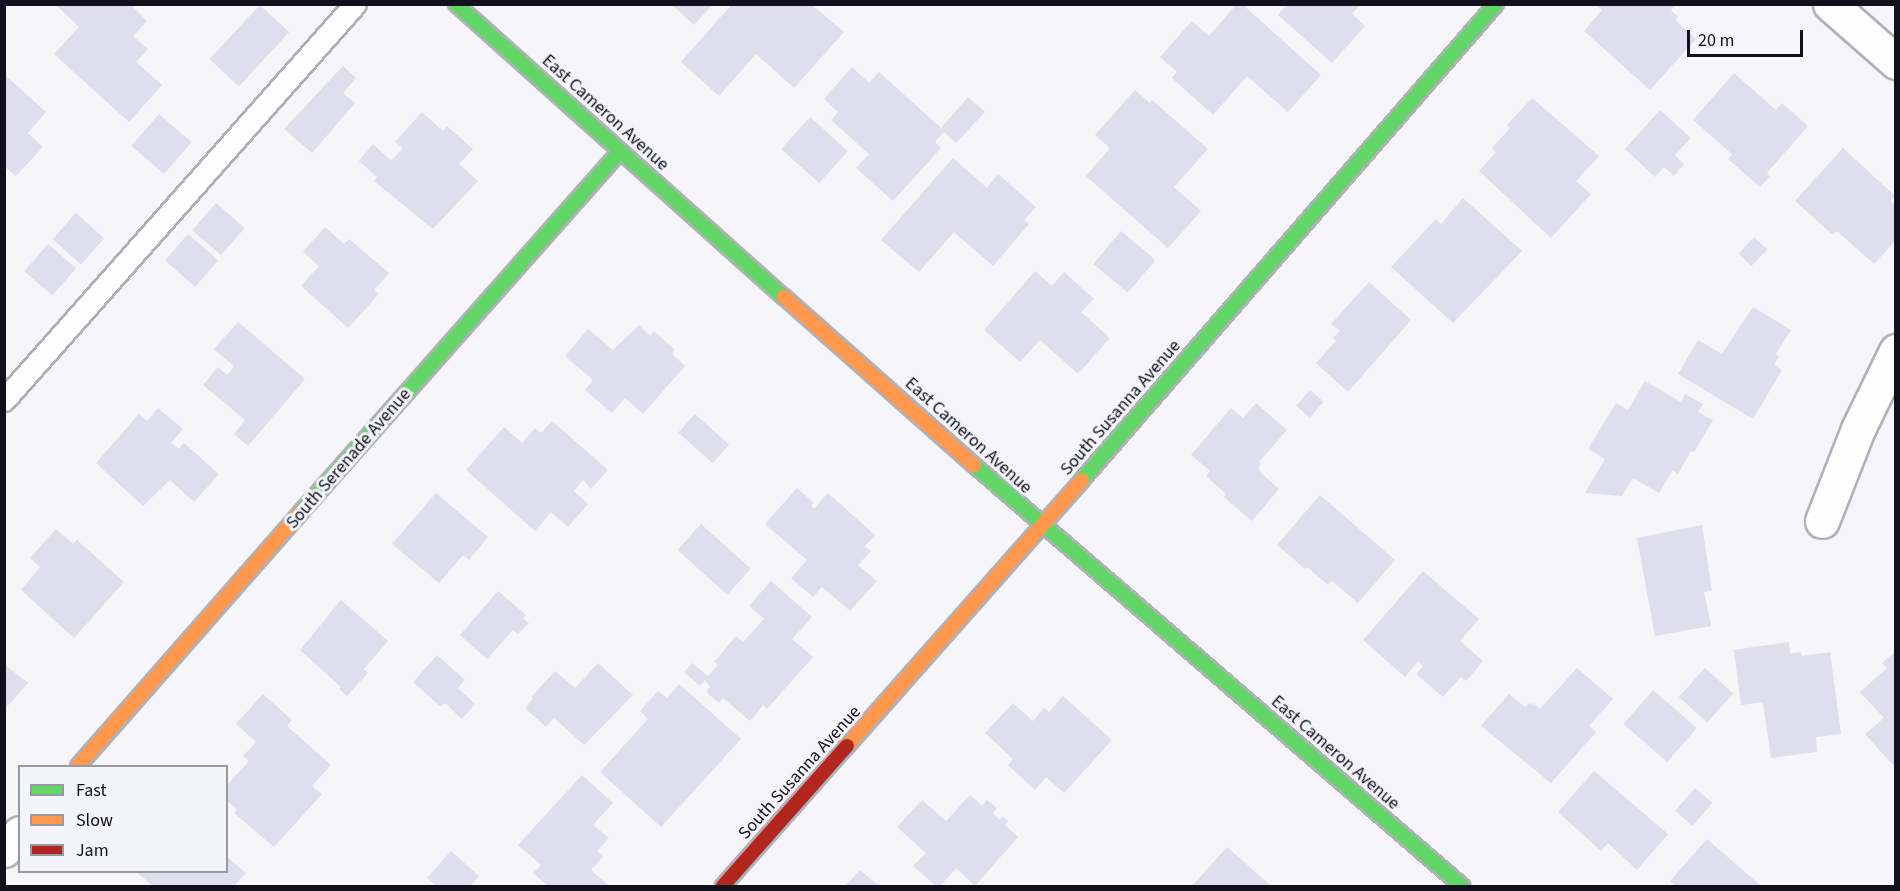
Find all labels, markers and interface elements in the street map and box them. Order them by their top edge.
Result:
scale bar [1690,18,1806,56]
text: 20 m [1698,28,1734,53]
street label: East Cameron Avenue [537,50,673,176]
street label: South Susanna Avenue [1056,336,1186,480]
street label: East Cameron Avenue [900,373,1036,499]
street label: South Serenade Avenue [282,384,416,534]
street label: East Cameron Avenue [1266,691,1404,815]
street label: South Susanna Avenue [734,702,866,844]
legend [18,765,228,873]
text: Fast [76,778,107,803]
text: Slow [76,808,113,833]
text: Jam [76,838,109,863]

